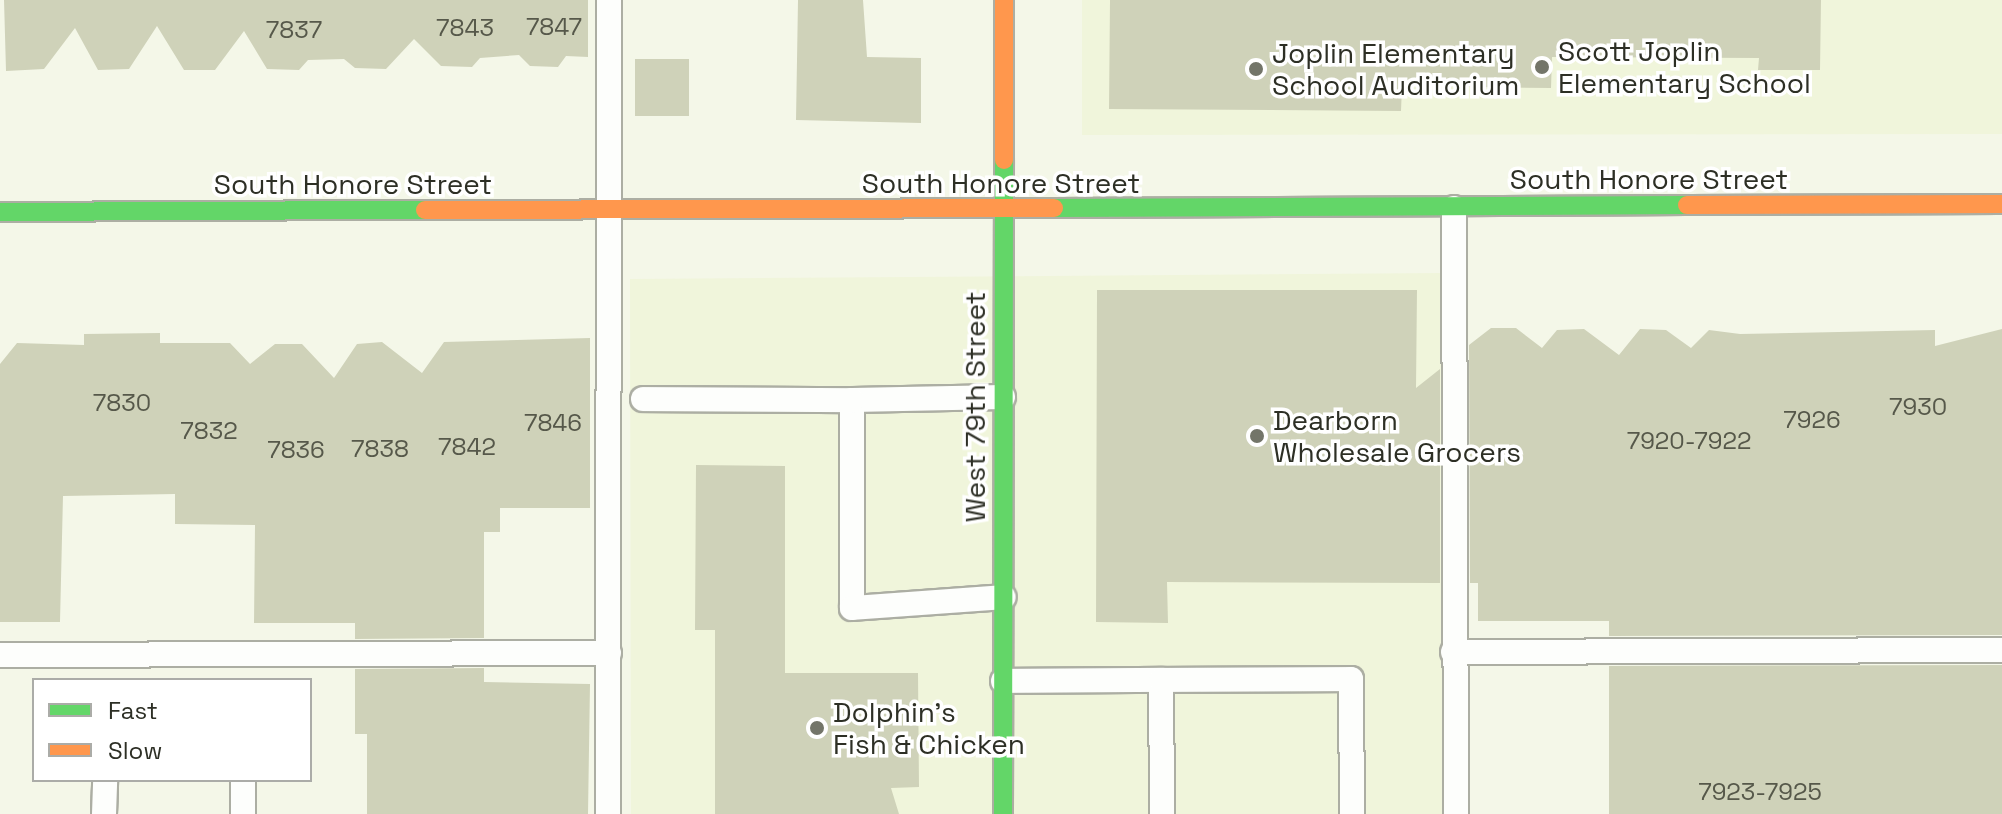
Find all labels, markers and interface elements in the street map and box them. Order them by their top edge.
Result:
house number: 7847 [526,13,582,41]
house number: 7843 [436,14,494,42]
house number: 7837 [266,16,322,44]
place label: Scott Joplin Elementary School [1558,34,1811,100]
place label: Joplin Elementary School Auditorium [1272,36,1520,102]
marker: Scott Joplin Elementary School [1533,58,1551,76]
marker: Joplin Elementary School Auditorium [1247,60,1265,78]
street label: South Honore Street [1510,162,1788,196]
street label: South Honore Street [862,166,1140,200]
street label: South Honore Street [214,167,492,201]
street label: West 79th Street [958,292,992,522]
house number: 7830 [93,389,151,417]
house number: 7930 [1889,393,1947,421]
place label: Dearborn Wholesale Grocers [1273,403,1521,469]
house number: 7926 [1783,406,1841,434]
house number: 7846 [524,409,582,437]
house number: 7832 [180,417,238,445]
marker: Dearborn Wholesale Grocers [1248,427,1266,445]
house number: 7920-7922 [1627,427,1751,455]
house number: 7842 [438,433,496,461]
house number: 7838 [351,435,409,463]
house number: 7836 [267,436,325,464]
legend [32,678,312,782]
text: Fast [108,695,158,726]
place label: Dolphin's Fish & Chicken [833,695,1025,761]
marker: Dolphin's Fish & Chicken [808,719,826,737]
text: Slow [108,735,162,766]
house number: 7923-7925 [1698,778,1822,806]

